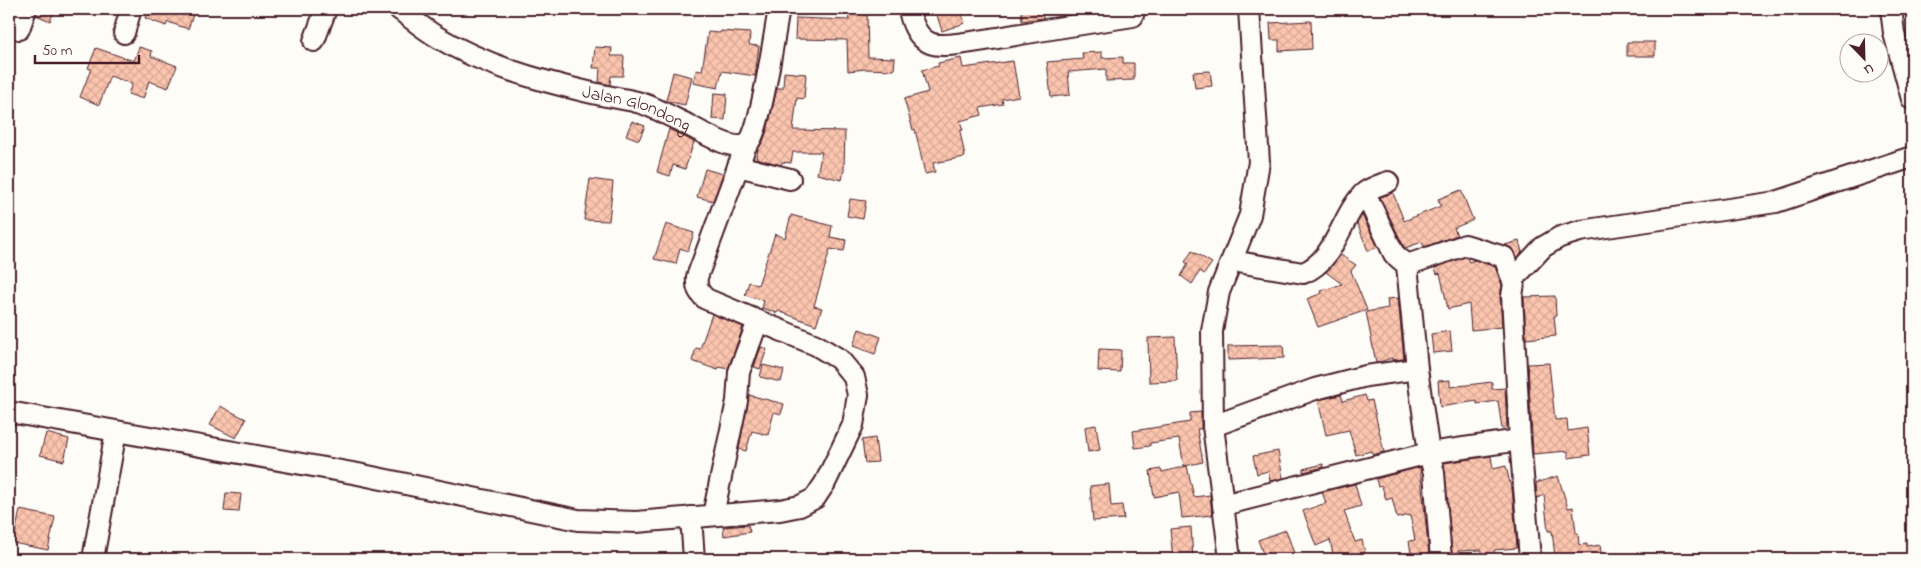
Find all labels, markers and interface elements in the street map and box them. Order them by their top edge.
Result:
scale bar [35,32,139,64]
north arrow [1838,32,1888,82]
text: 50 m [42,40,73,62]
text: U [1860,57,1877,80]
street label: Jalan Glondong [579,80,695,140]

